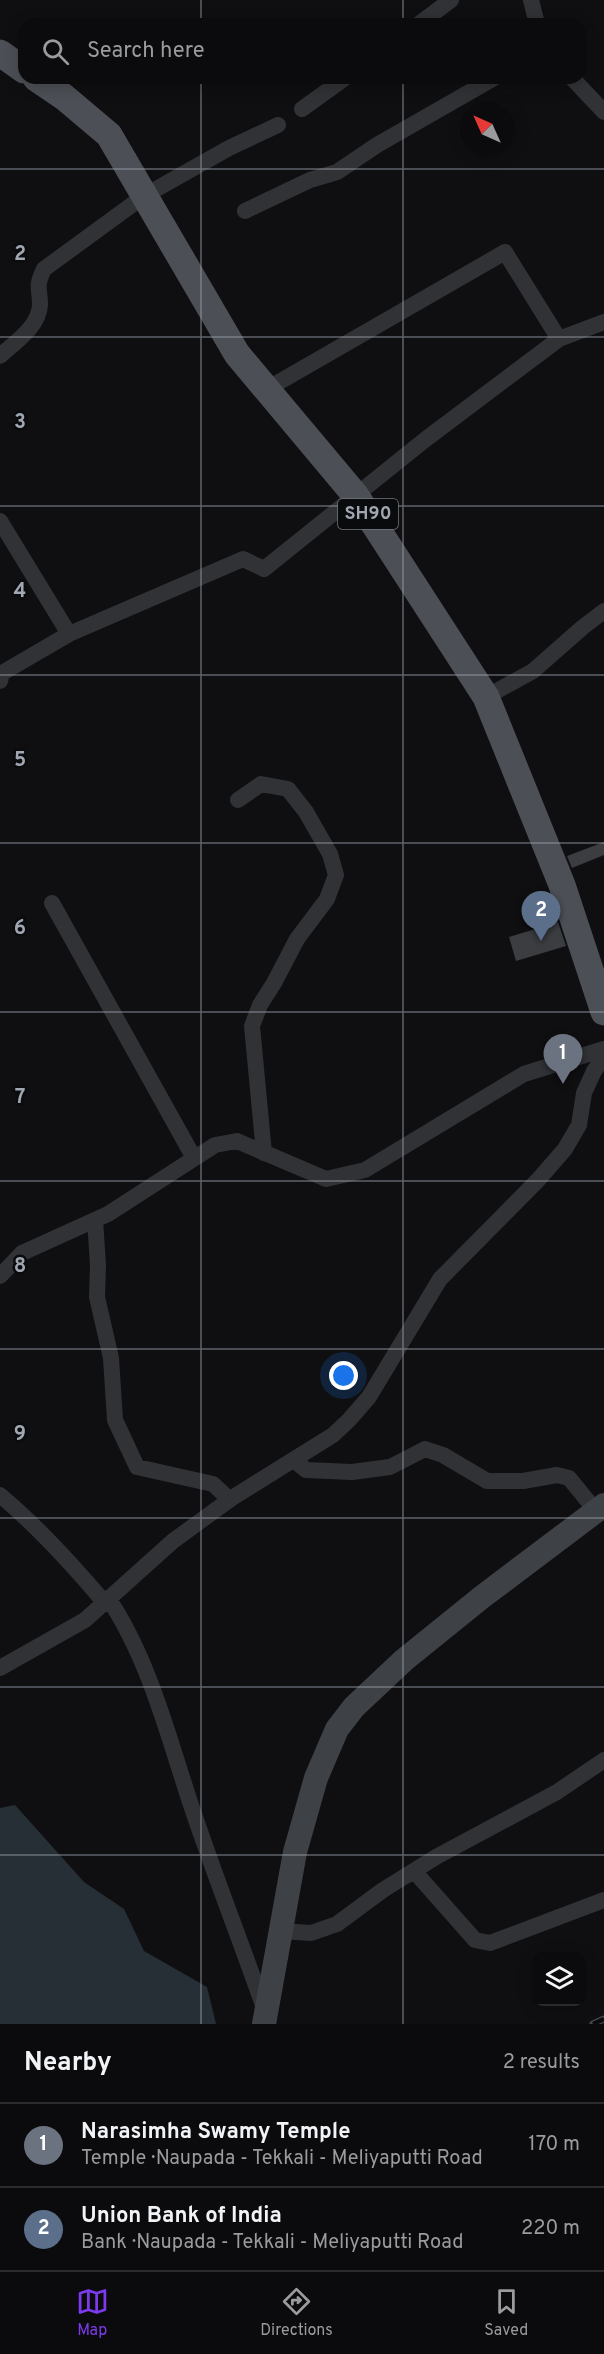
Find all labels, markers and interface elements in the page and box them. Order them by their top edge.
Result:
search box [18,18,586,84]
icon: search [39,35,72,68]
text: Search here [87,38,205,65]
north arrow [460,102,514,156]
text: 2 [14,242,26,268]
text: 3 [14,410,26,436]
road number: SH90 [338,499,398,529]
text: 4 [14,579,26,605]
text: 5 [14,748,26,774]
pin: 2 [522,892,560,941]
text: 6 [14,916,26,942]
pin: 1 [544,1034,582,1084]
text: 7 [15,1085,25,1111]
text: 8 [14,1254,26,1280]
your location [329,1361,358,1390]
text: 9 [14,1422,26,1448]
map controls [532,1952,586,2006]
button: layers [532,1952,586,2006]
text: Nearby [24,2047,112,2080]
text: 2 results [503,2050,580,2076]
text: Narasimha Swamy Temple [81,2119,350,2146]
text: 1 [40,2132,48,2158]
text: 170 m [528,2132,580,2158]
text: Temple · Naupada - Tekkali - Meliyaputti Road [81,2146,483,2172]
text: Union Bank of India [81,2203,282,2230]
text: 2 [37,2216,50,2242]
text: 220 m [521,2216,580,2242]
text: Bank · Naupada - Tekkali - Meliyaputti Road [81,2230,463,2256]
tab: Map [76,2285,109,2341]
tab: Directions [260,2285,333,2341]
tab: Saved [484,2285,528,2341]

